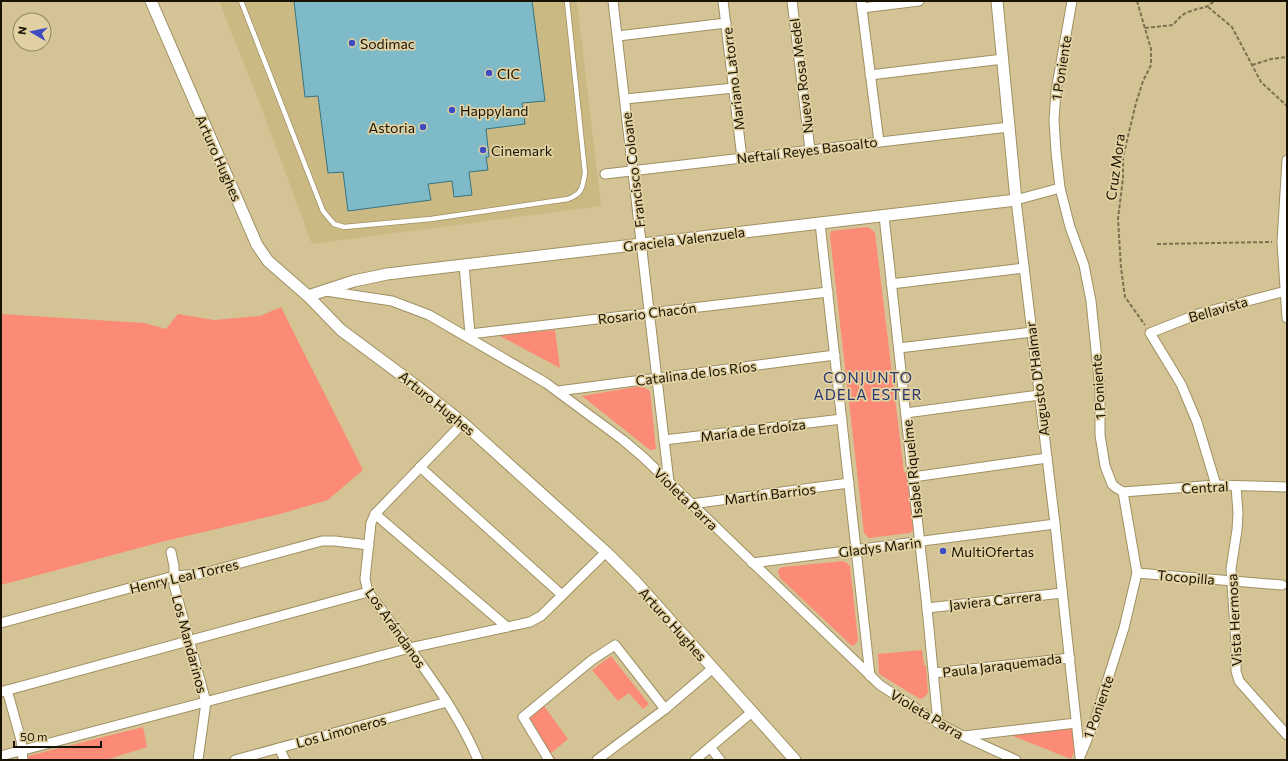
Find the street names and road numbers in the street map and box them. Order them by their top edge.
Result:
street label: Nueva Rosa Medel [785,17,817,135]
street label: Mariano Latorre [718,26,748,132]
street label: 1 Poniente [1047,34,1075,102]
street label: Francisco Coloane [617,111,649,229]
street label: Arturo Hughes [192,112,246,204]
street label: Neftalí Reyes Basoalto [736,133,878,167]
street label: Cruz Mora [1102,133,1128,201]
street label: Graciela Valenzuela [622,223,746,255]
street label: Bellavista [1186,292,1250,326]
street label: Rosario Chacón [597,299,697,327]
street label: Augusto D'Halmar [1021,320,1052,437]
street label: 1 Poniente [1087,354,1109,420]
street label: Catalina de los Ríos [635,357,757,389]
street label: Arturo Hughes [396,367,478,439]
street label: María de Erdoíza [699,415,807,445]
street label: Isabel Riquelme [898,419,926,519]
street label: Violeta Parra [650,464,722,534]
street label: Central [1181,477,1229,497]
street label: Martín Barrios [723,480,817,508]
street label: Gladys Marin [838,533,922,561]
street label: Henry Leal Torres [128,555,240,597]
street label: Tocopilla [1156,566,1216,588]
street label: Vista Hermosa [1223,573,1245,667]
street label: Arturo Hughes [636,584,710,664]
street label: Los Arándanos [362,585,430,671]
street label: Javiera Carrera [948,587,1042,613]
street label: Los Mandarinos [169,593,211,695]
street label: Paula Jaraquemada [941,649,1063,681]
street label: 1 Poniente [1079,673,1117,741]
street label: Violeta Parra [887,685,967,743]
street label: Los Limoneros [294,711,388,751]

